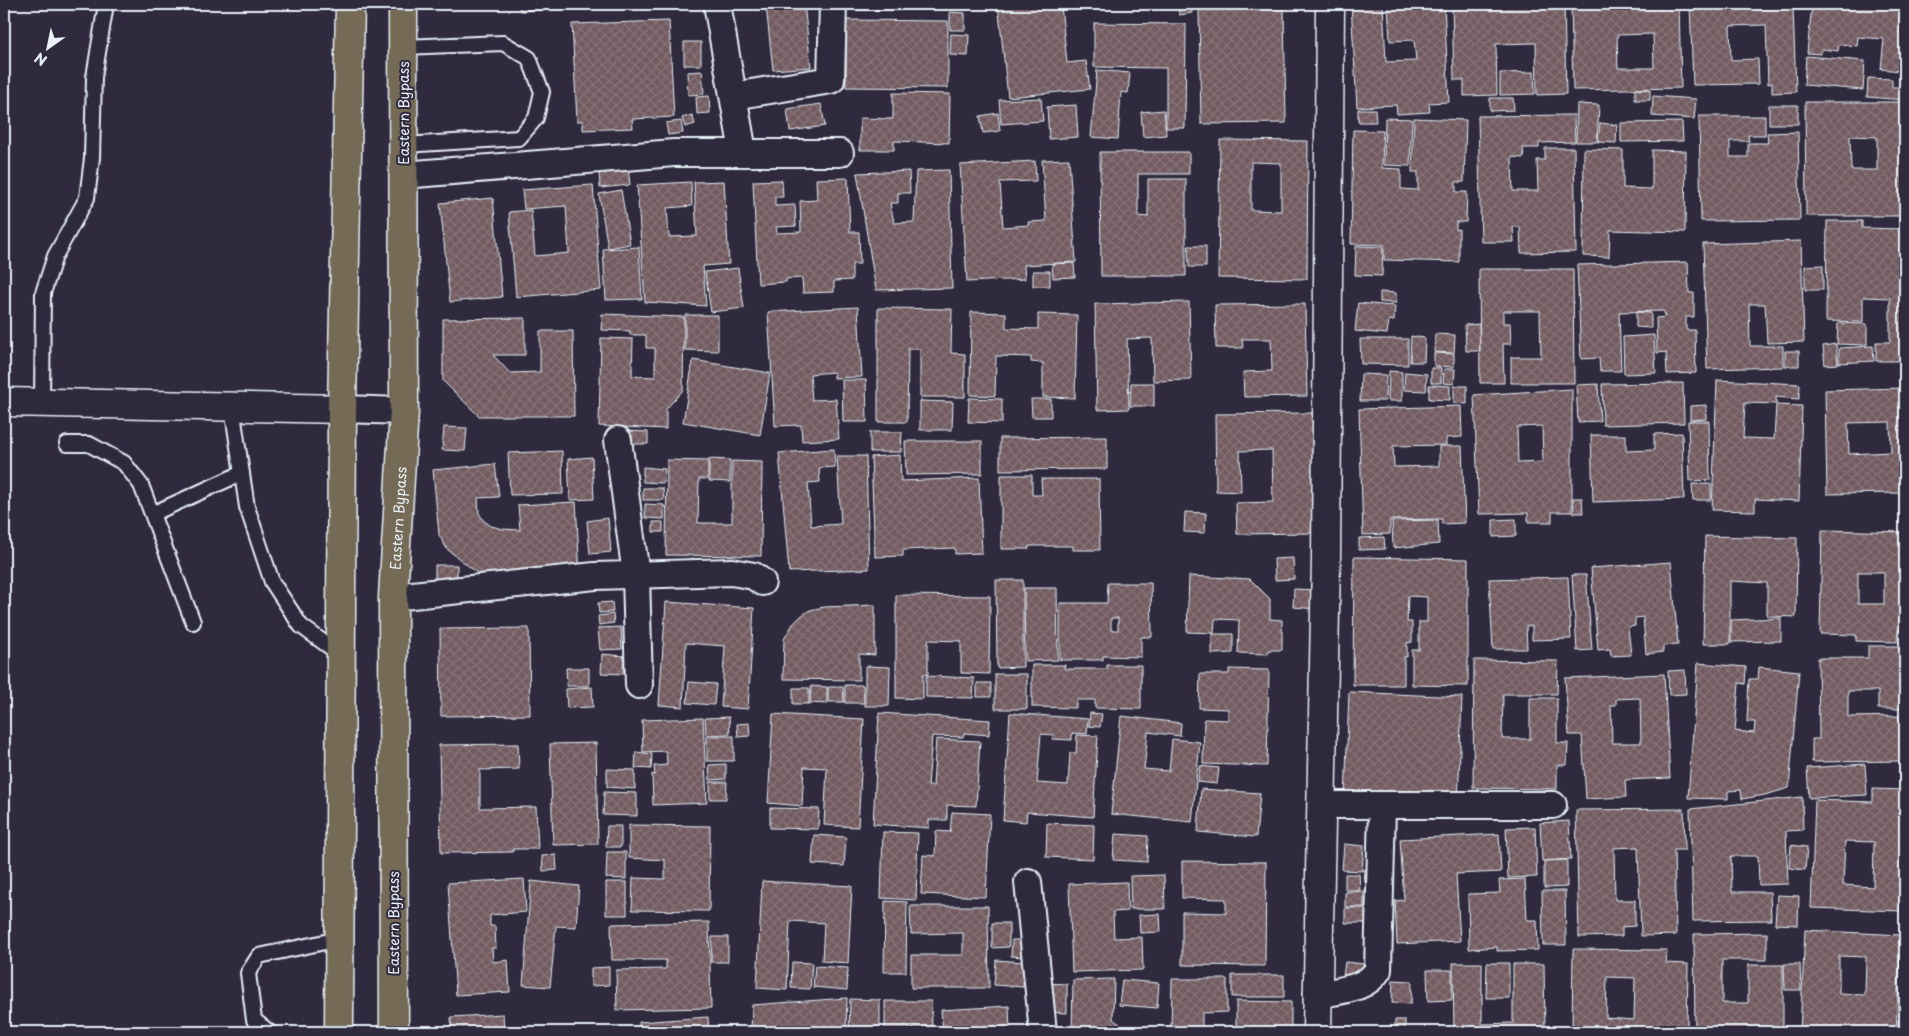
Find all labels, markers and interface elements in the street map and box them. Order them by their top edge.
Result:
north arrow [22,22,72,72]
text: N [30,47,51,71]
street label: Eastern Bypass [393,61,414,165]
street label: Eastern Bypass [384,465,411,570]
street label: Eastern Bypass [383,871,404,975]

